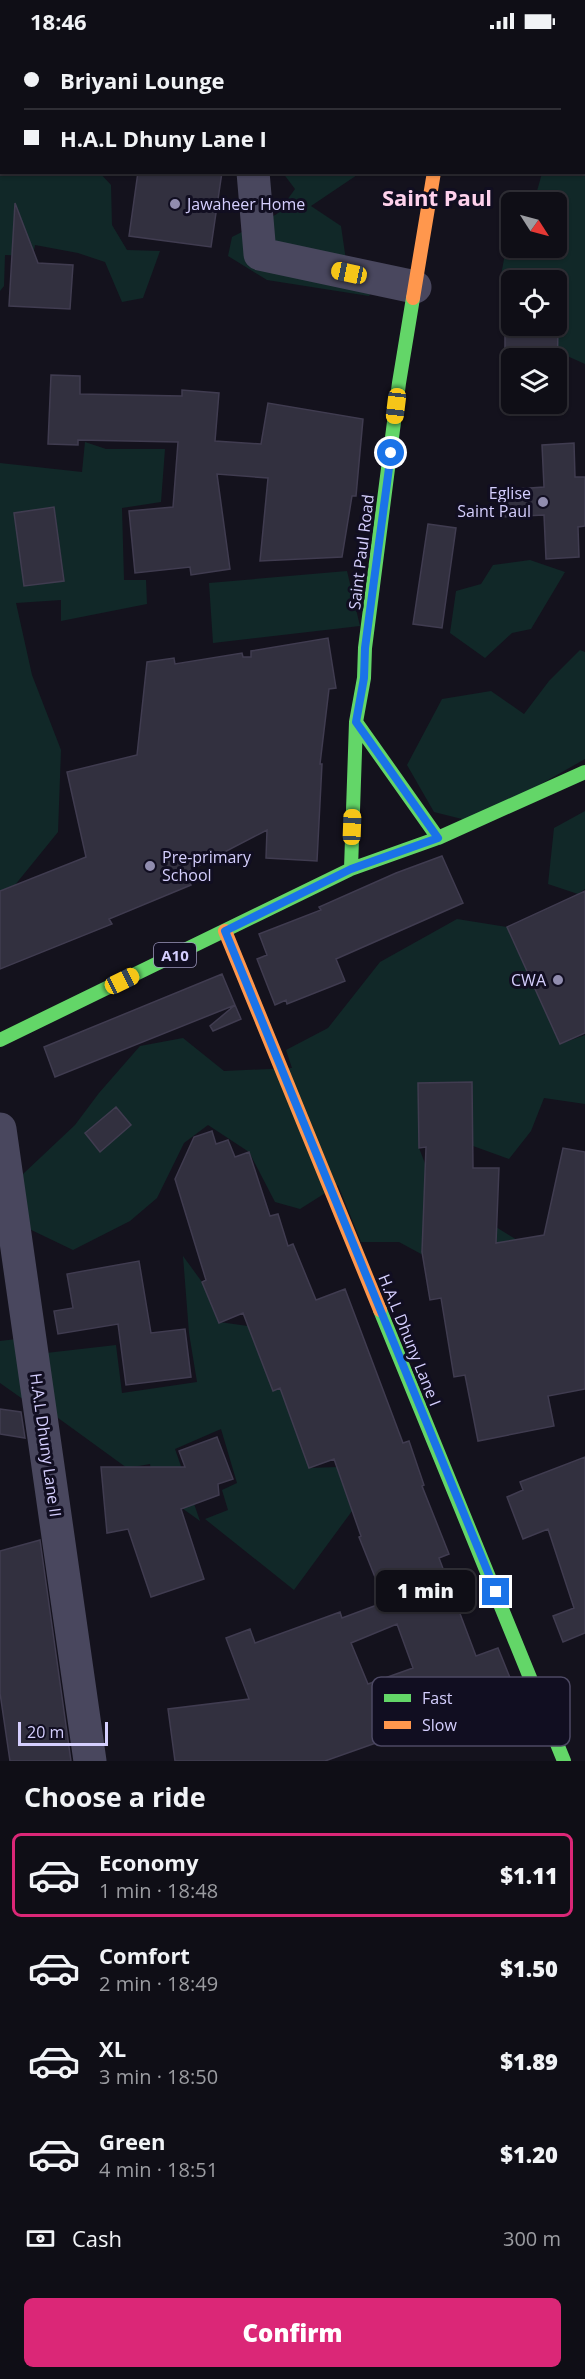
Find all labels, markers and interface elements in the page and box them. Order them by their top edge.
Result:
text: 18:46 [30,6,87,36]
text: Briyani Lounge [60,65,225,95]
text: H.A.L Dhuny Lane I [60,123,267,153]
district label: Saint Paul [382,182,492,212]
north arrow [501,192,567,258]
map controls [501,192,567,414]
place label: Jawaheer Home [185,193,305,215]
marker: Jawaheer Home [168,197,182,211]
car [330,260,368,286]
button: locate [501,270,567,336]
button: layers [501,348,567,414]
car [385,387,407,425]
route start [377,439,404,466]
place label: Eglise Saint Paul [457,482,531,522]
street label: Saint Paul Road [343,493,379,611]
marker: Eglise Saint Paul [536,495,550,509]
car [342,809,362,845]
place label: Pre-primary School [162,846,252,886]
marker: Pre-primary School [143,859,157,873]
road number: A10 [154,943,196,967]
car [102,965,142,997]
place label: CWA [511,969,547,991]
marker: CWA [551,973,565,987]
street label: H.A.L Dhuny Lane I [373,1271,447,1409]
street label: H.A.L Dhuny Lane II [25,1372,67,1518]
callout: 1 min [376,1571,475,1613]
text: 1 min [397,1577,454,1604]
route end [482,1578,509,1605]
legend [372,1677,570,1746]
text: Fast [422,1687,453,1709]
text: Slow [422,1714,457,1736]
scale bar [18,1719,108,1746]
text: 20 m [27,1721,64,1743]
text: Choose a ride [24,1778,206,1815]
text: Economy [99,1847,198,1877]
icon: car [27,1848,81,1902]
text: $1.11 [500,1860,558,1890]
text: 1 min · 18:48 [99,1877,218,1904]
text: Comfort [99,1940,190,1970]
icon: car [27,1941,81,1995]
text: $1.50 [500,1953,558,1983]
text: 2 min · 18:49 [99,1970,218,1997]
text: XL [99,2033,126,2063]
icon: car [27,2034,81,2088]
text: $1.89 [500,2046,558,2076]
text: 3 min · 18:50 [99,2063,218,2090]
text: Green [99,2126,165,2156]
icon: car [27,2127,81,2181]
text: $1.20 [500,2139,558,2169]
text: 4 min · 18:51 [99,2156,218,2183]
icon: cash [24,2222,57,2255]
text: Cash [72,2223,122,2253]
text: 300 m [503,2225,561,2252]
button: Confirm [24,2298,561,2367]

